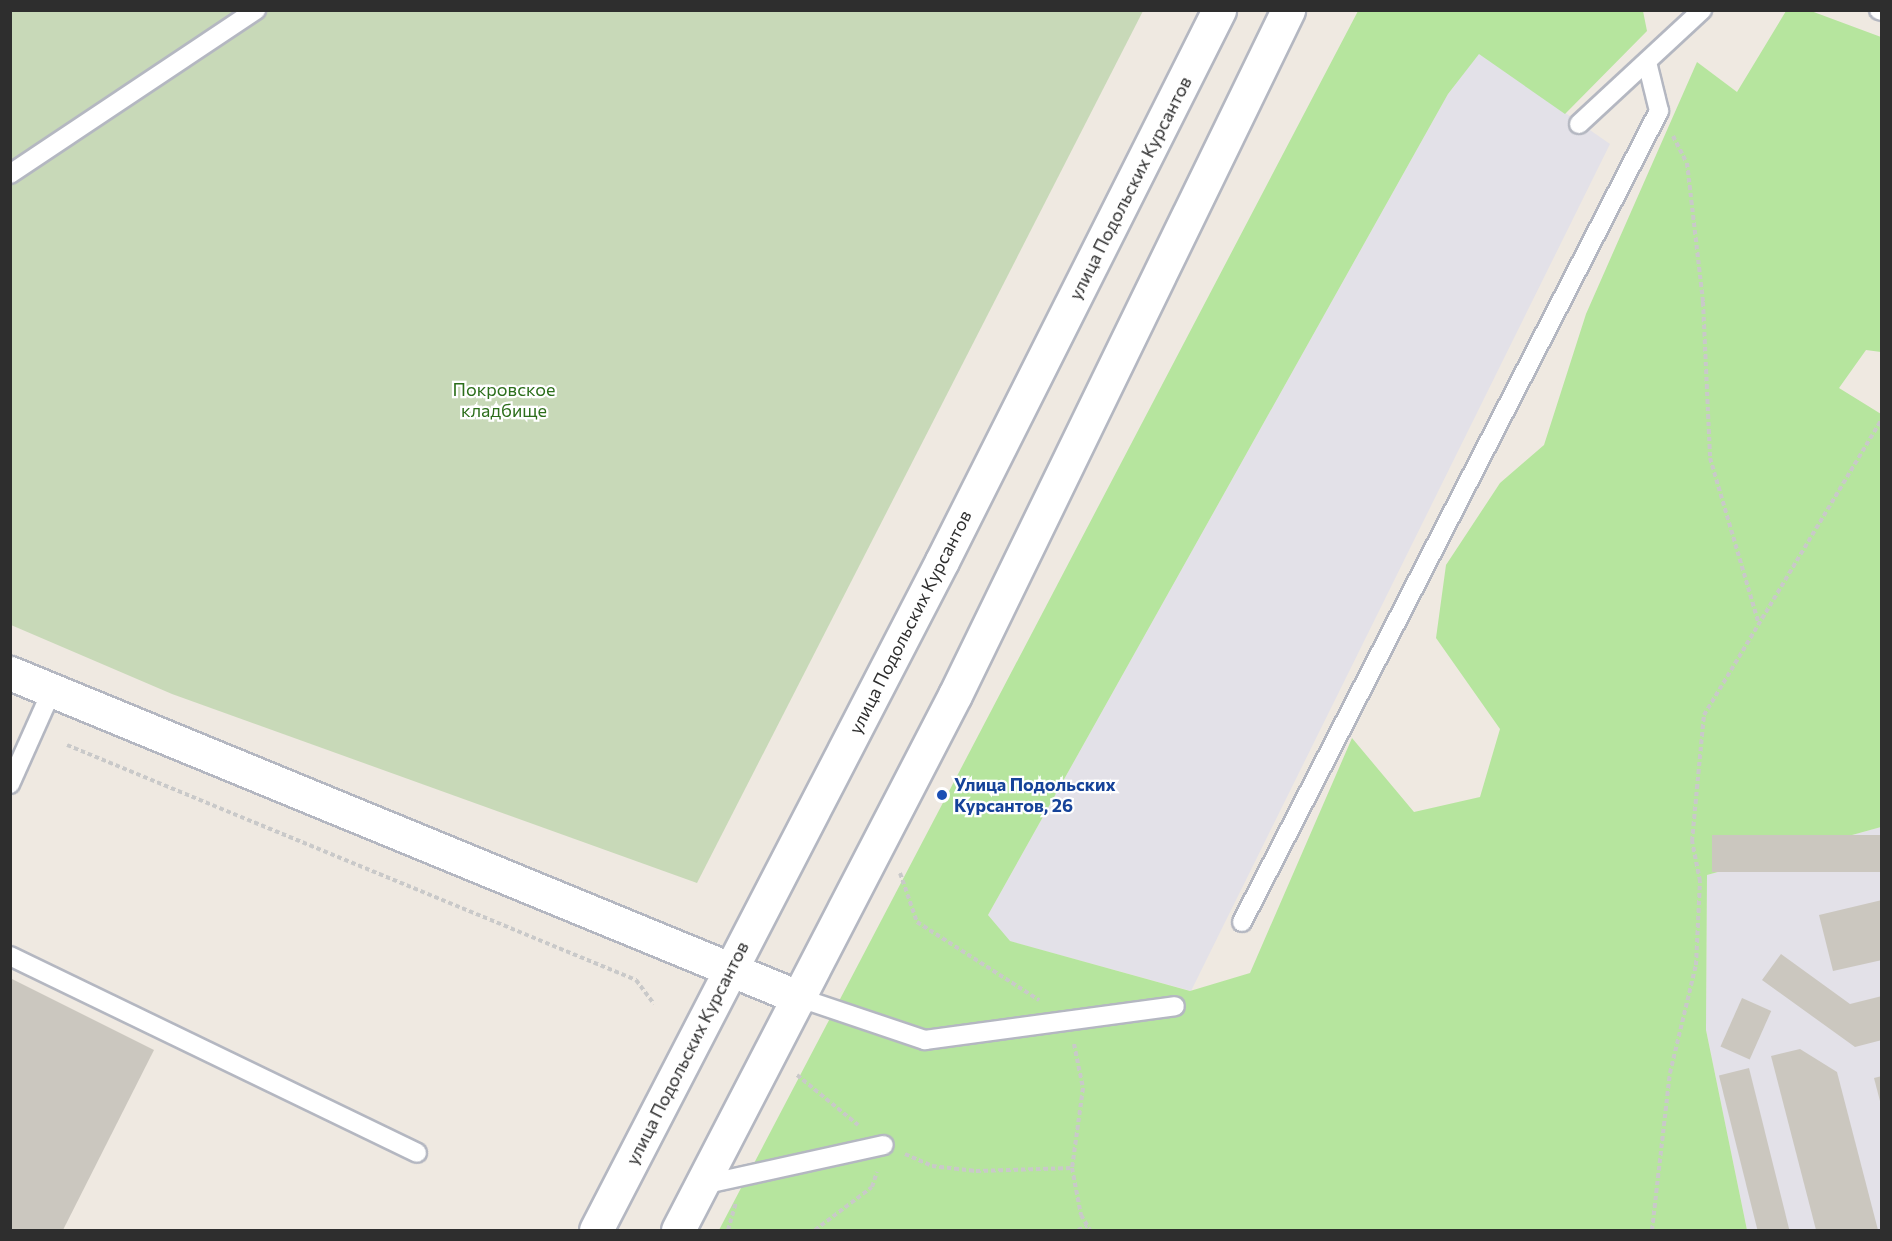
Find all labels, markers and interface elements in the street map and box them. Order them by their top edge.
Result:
street label: улица Подольских Курсантов [1064,73,1196,303]
park label: Покровское кладбище [452,379,556,422]
street label: улица Подольских Курсантов [844,507,976,737]
place label: Улица Подольских Курсантов, 26 [954,774,1116,816]
marker: Улица Подольских Курсантов, 26 [935,788,949,802]
street label: улица Подольских Курсантов [621,938,753,1168]

